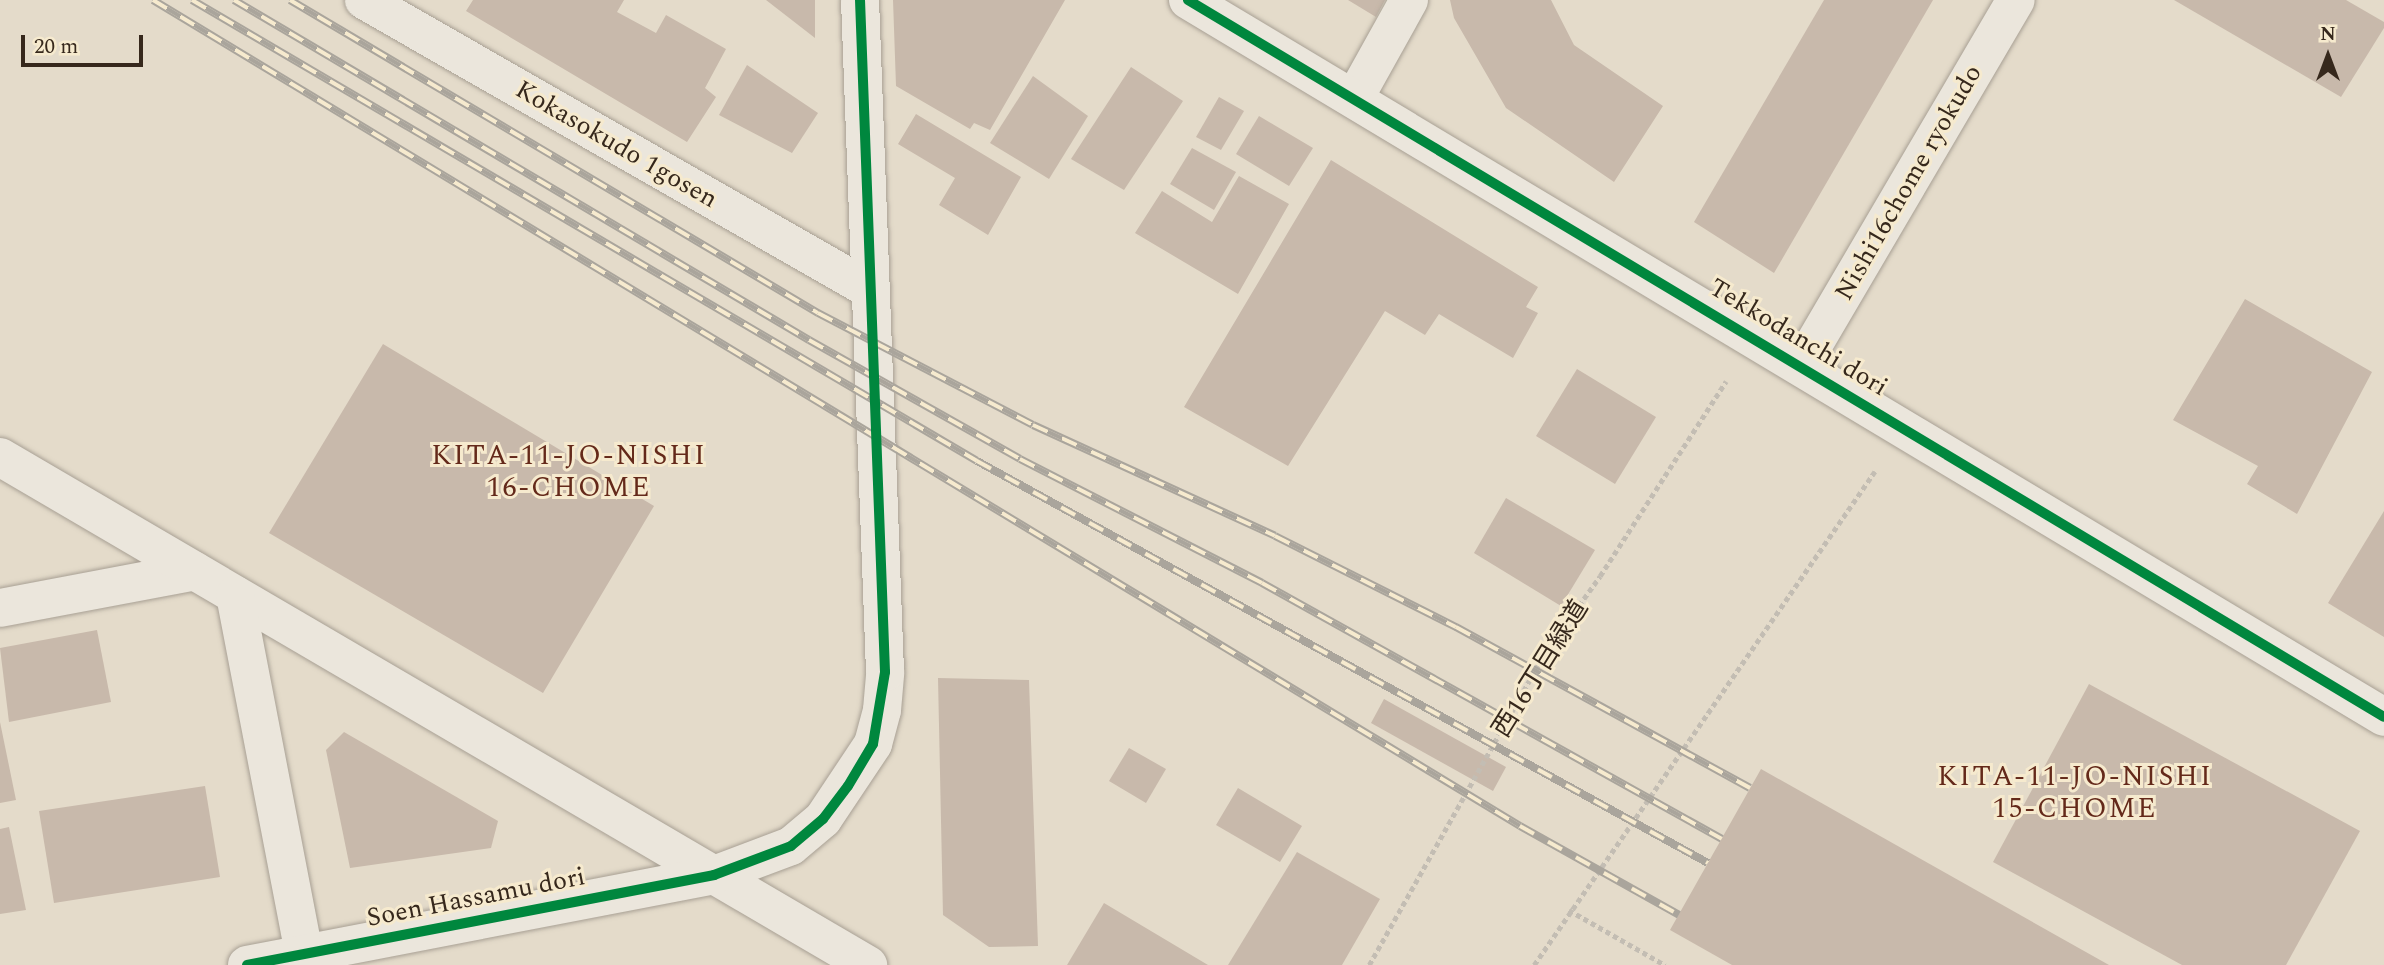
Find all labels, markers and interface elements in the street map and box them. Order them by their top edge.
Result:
text: N [2320,20,2336,49]
scale bar [24,21,147,65]
north arrow [2293,21,2363,91]
text: 20 m [34,31,78,63]
street label: Nishi16chome ryokudo [1829,60,1989,306]
street label: Kokasokudo 1gosen [509,74,723,216]
street label: Tekkodanchi dori [1703,272,1893,404]
district label: KITA-11-JO-NISHI 16-CHOME [433,439,705,505]
street label: 西16丁目緑道 [1486,595,1596,743]
district label: KITA-11-JO-NISHI 15-CHOME [1939,760,2211,826]
street label: Soen Hassamu dori [364,862,588,934]

